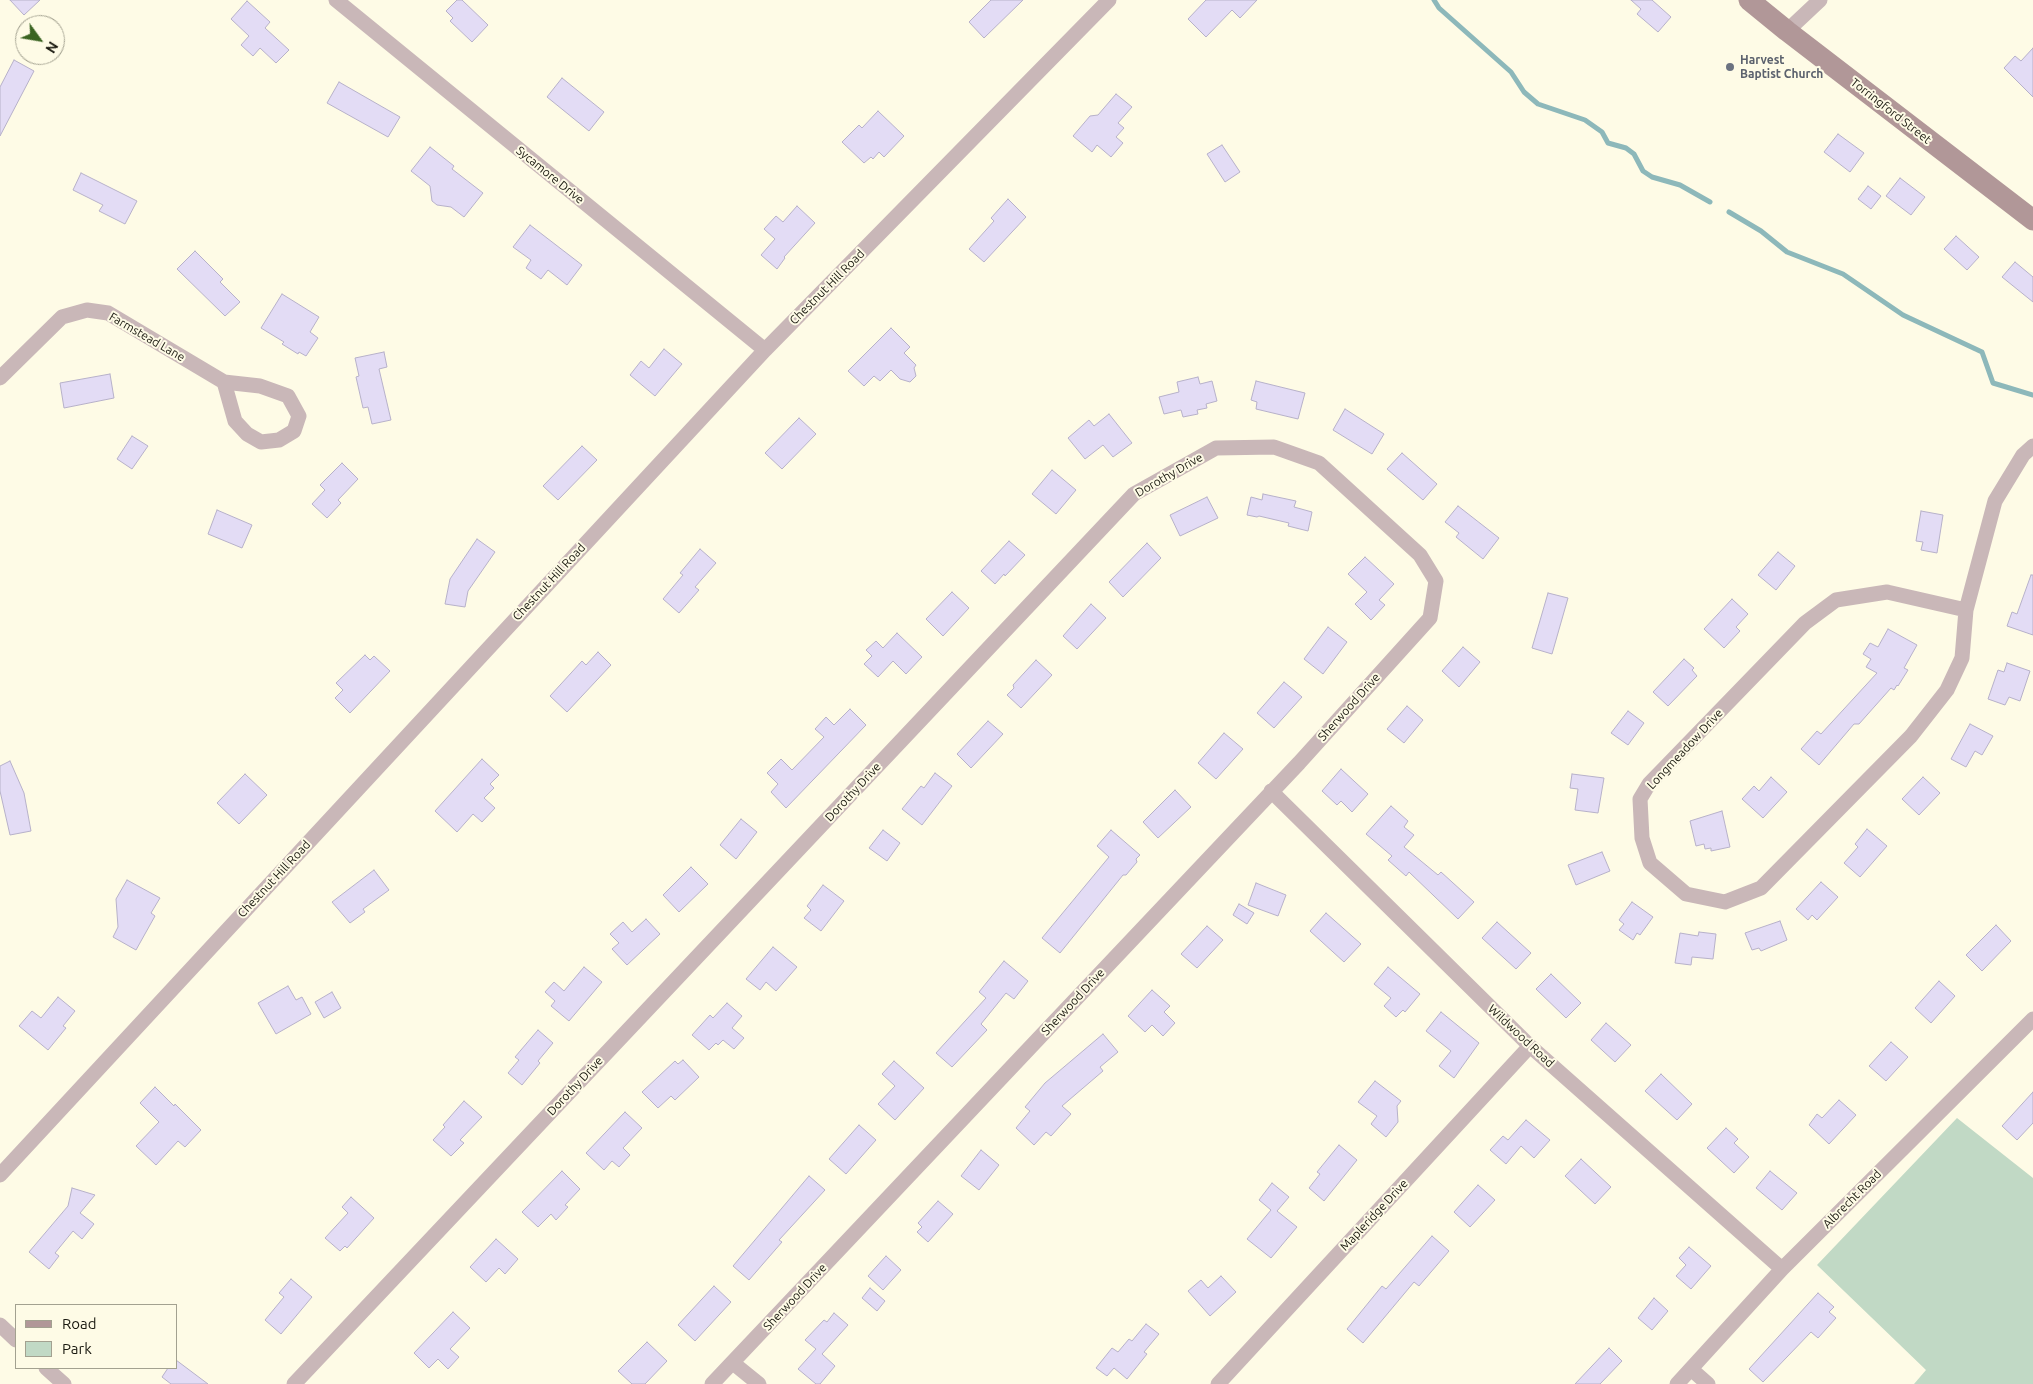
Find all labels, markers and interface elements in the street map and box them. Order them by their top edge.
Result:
north arrow [15,15,65,65]
text: N [42,39,61,56]
place label: Harvest Baptist Church [1740,53,1823,81]
marker: Harvest Baptist Church [1724,61,1736,73]
street label: Torringford Street [1848,75,1934,147]
street label: Sycamore Drive [513,143,587,207]
street label: Chestnut Hill Road [787,247,867,327]
street label: Farmstead Lane [107,309,187,365]
street label: Dorothy Drive [1133,450,1205,500]
street label: Chestnut Hill Road [510,541,588,623]
street label: Sherwood Drive [1315,670,1383,744]
street label: Longmeadow Drive [1644,706,1726,792]
street label: Dorothy Drive [822,760,884,824]
street label: Chestnut Hill Road [235,838,313,920]
street label: Sherwood Drive [1038,966,1108,1038]
street label: Wildwood Road [1485,1002,1557,1070]
street label: Dorothy Drive [544,1054,606,1118]
street label: Albrecht Road [1820,1167,1884,1231]
street label: Mapleridge Drive [1337,1176,1411,1254]
street label: Sherwood Drive [760,1261,830,1333]
legend [15,1304,178,1369]
text: Road [62,1315,97,1332]
text: Park [62,1340,92,1357]

